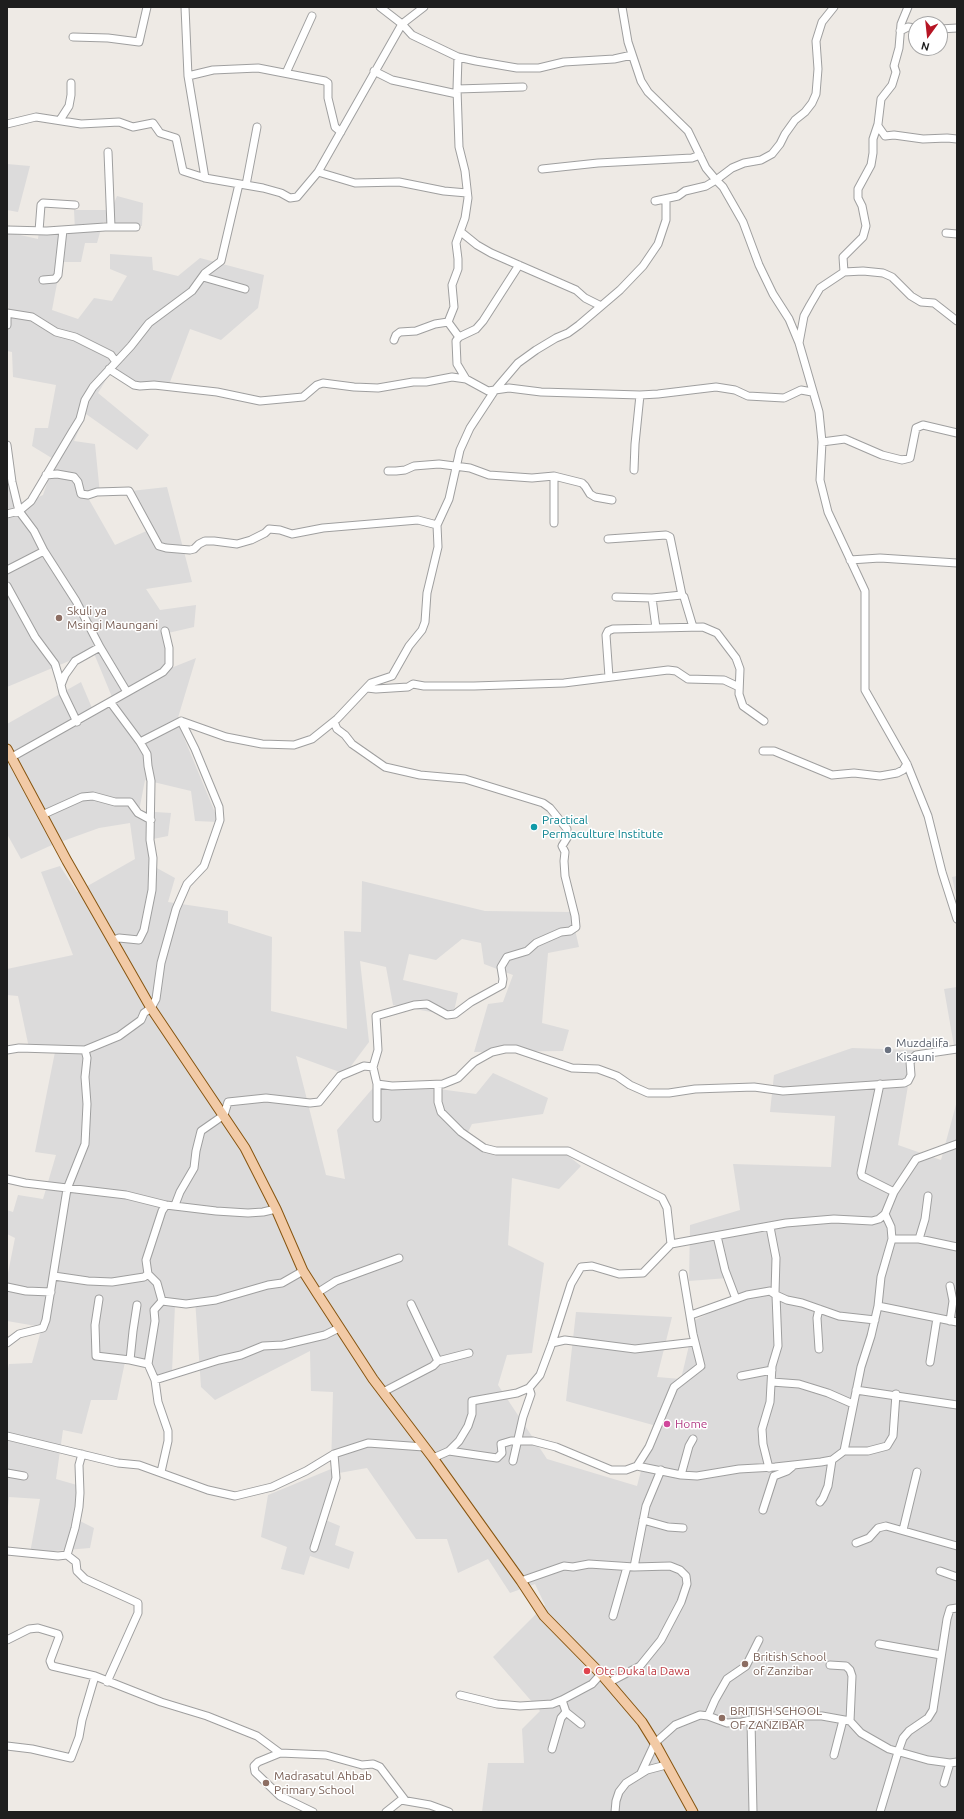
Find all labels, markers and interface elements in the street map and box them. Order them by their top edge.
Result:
north arrow [908,16,948,56]
text: N [920,40,931,53]
place label: Skuli ya Msingi Maungani [67,604,158,632]
marker: Skuli ya Msingi Maungani [54,613,64,623]
place label: Practical Permaculture Institute [542,813,663,841]
marker: Practical Permaculture Institute [529,822,539,832]
place label: Muzdalifa Kisauni [896,1036,949,1064]
marker: Muzdalifa Kisauni [883,1045,893,1055]
place label: Home [675,1417,707,1431]
marker: Home [662,1419,672,1429]
place label: British School of Zanzibar [753,1650,826,1678]
marker: British School of Zanzibar [740,1659,750,1669]
place label: Otc Duka la Dawa [595,1664,690,1678]
marker: Otc Duka la Dawa [582,1666,592,1676]
place label: BRITISH SCHOOL OF ZANZIBAR [730,1704,822,1732]
marker: BRITISH SCHOOL OF ZANZIBAR [717,1713,727,1723]
place label: Madrasatul Ahbab Primary School [274,1769,372,1797]
marker: Madrasatul Ahbab Primary School [261,1778,271,1788]

